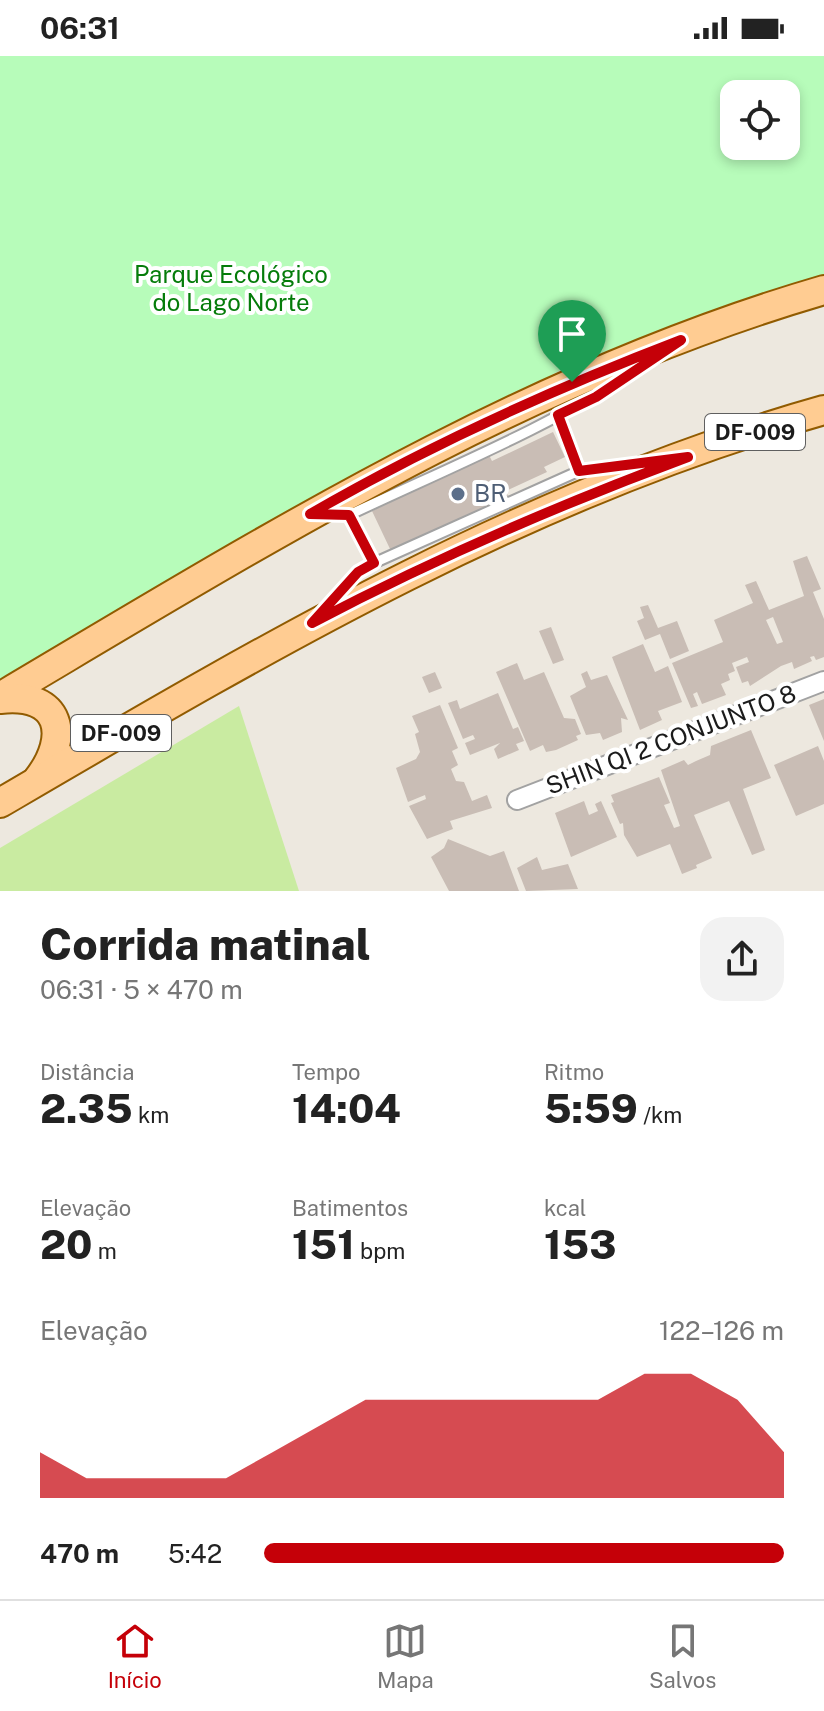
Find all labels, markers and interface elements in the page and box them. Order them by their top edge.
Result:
text: 06:31 [40,10,120,46]
map controls [720,80,800,160]
button: locate [720,80,800,160]
park label: Parque Ecológico do Lago Norte [134,260,328,316]
pin [538,300,606,382]
icon: arrive [550,312,594,356]
road number: DF-009 [705,414,805,450]
place label: BR [474,479,507,507]
marker: BR [449,485,467,503]
street label: SHIN QI 2 CONJUNTO 8 [542,678,800,800]
road number: DF-009 [71,715,171,751]
button: share [700,917,784,1001]
text: Corrida matinal [40,918,371,970]
text: 06:31 · 5 × 470 m [40,974,243,1005]
text: Distância [40,1059,134,1085]
text: Tempo [292,1059,361,1085]
text: Ritmo [544,1059,604,1085]
text: 2.35 [40,1085,133,1132]
text: 14:04 [292,1085,401,1132]
text: 5:59 [544,1085,638,1132]
text: km [133,1102,169,1128]
text: /km [638,1102,682,1128]
text: Elevação [40,1195,131,1221]
text: Batimentos [292,1195,408,1221]
text: kcal [544,1195,586,1221]
text: 20 [40,1221,92,1268]
text: 151 [292,1221,355,1268]
text: 153 [544,1221,616,1268]
text: m [92,1238,117,1264]
text: bpm [355,1238,405,1264]
text: Elevação [40,1315,148,1346]
text: 122–126 m [659,1315,784,1346]
text: 470 m [40,1538,119,1569]
text: 5:42 [168,1538,222,1569]
tab: Início [108,1619,162,1693]
tab: Mapa [377,1619,434,1693]
tab: Salvos [649,1619,716,1693]

